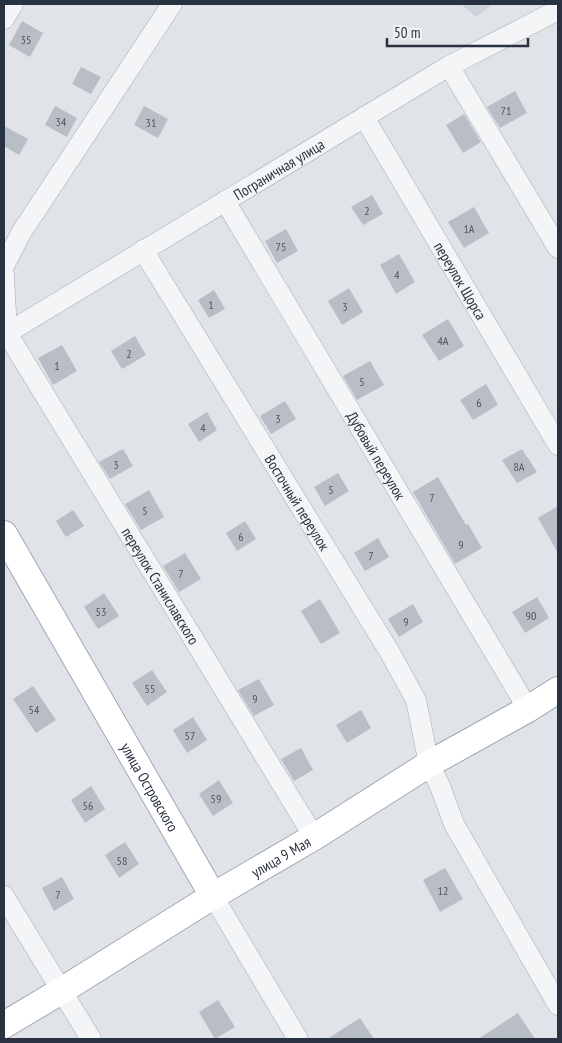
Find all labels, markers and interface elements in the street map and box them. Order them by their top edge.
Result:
scale bar [387,15,528,47]
text: 50 m [394,23,420,42]
house number: 35 [21,32,31,47]
house number: 71 [501,103,511,118]
house number: 34 [56,114,67,129]
house number: 31 [146,115,156,130]
street label: Пограничная улица [230,134,328,204]
house number: 2 [364,203,370,218]
house number: 1А [463,221,475,236]
street label: переулок Щорса [430,238,491,323]
house number: 75 [276,239,286,254]
house number: 4 [394,267,400,282]
house number: 1 [208,297,214,312]
house number: 3 [342,299,348,314]
house number: 4А [437,333,449,348]
house number: 2 [126,346,132,361]
house number: 1 [54,358,60,373]
house number: 5 [359,374,365,389]
house number: 6 [476,395,482,410]
street label: Дубовый переулок [343,408,410,503]
house number: 3 [275,411,281,426]
house number: 4 [200,420,206,435]
street label: Восточный переулок [261,451,335,554]
house number: 3 [113,457,119,472]
house number: 8А [513,459,525,474]
house number: 5 [328,482,334,497]
house number: 7 [429,490,435,505]
house number: 5 [142,503,148,518]
street label: переулок Станиславского [118,524,204,648]
house number: 6 [238,529,244,544]
house number: 9 [458,537,464,552]
house number: 7 [368,548,374,563]
house number: 7 [178,566,184,581]
house number: 53 [96,604,106,619]
house number: 90 [526,608,536,623]
house number: 9 [403,614,409,629]
house number: 55 [145,681,155,696]
house number: 9 [252,691,258,706]
house number: 54 [29,702,40,717]
house number: 57 [185,728,195,743]
street label: улица Островского [117,739,183,835]
house number: 59 [211,791,221,806]
house number: 56 [83,798,93,813]
street label: улица 9 Мая [248,832,314,881]
house number: 58 [117,853,127,868]
house number: 12 [438,883,448,898]
house number: 7 [55,887,61,902]

